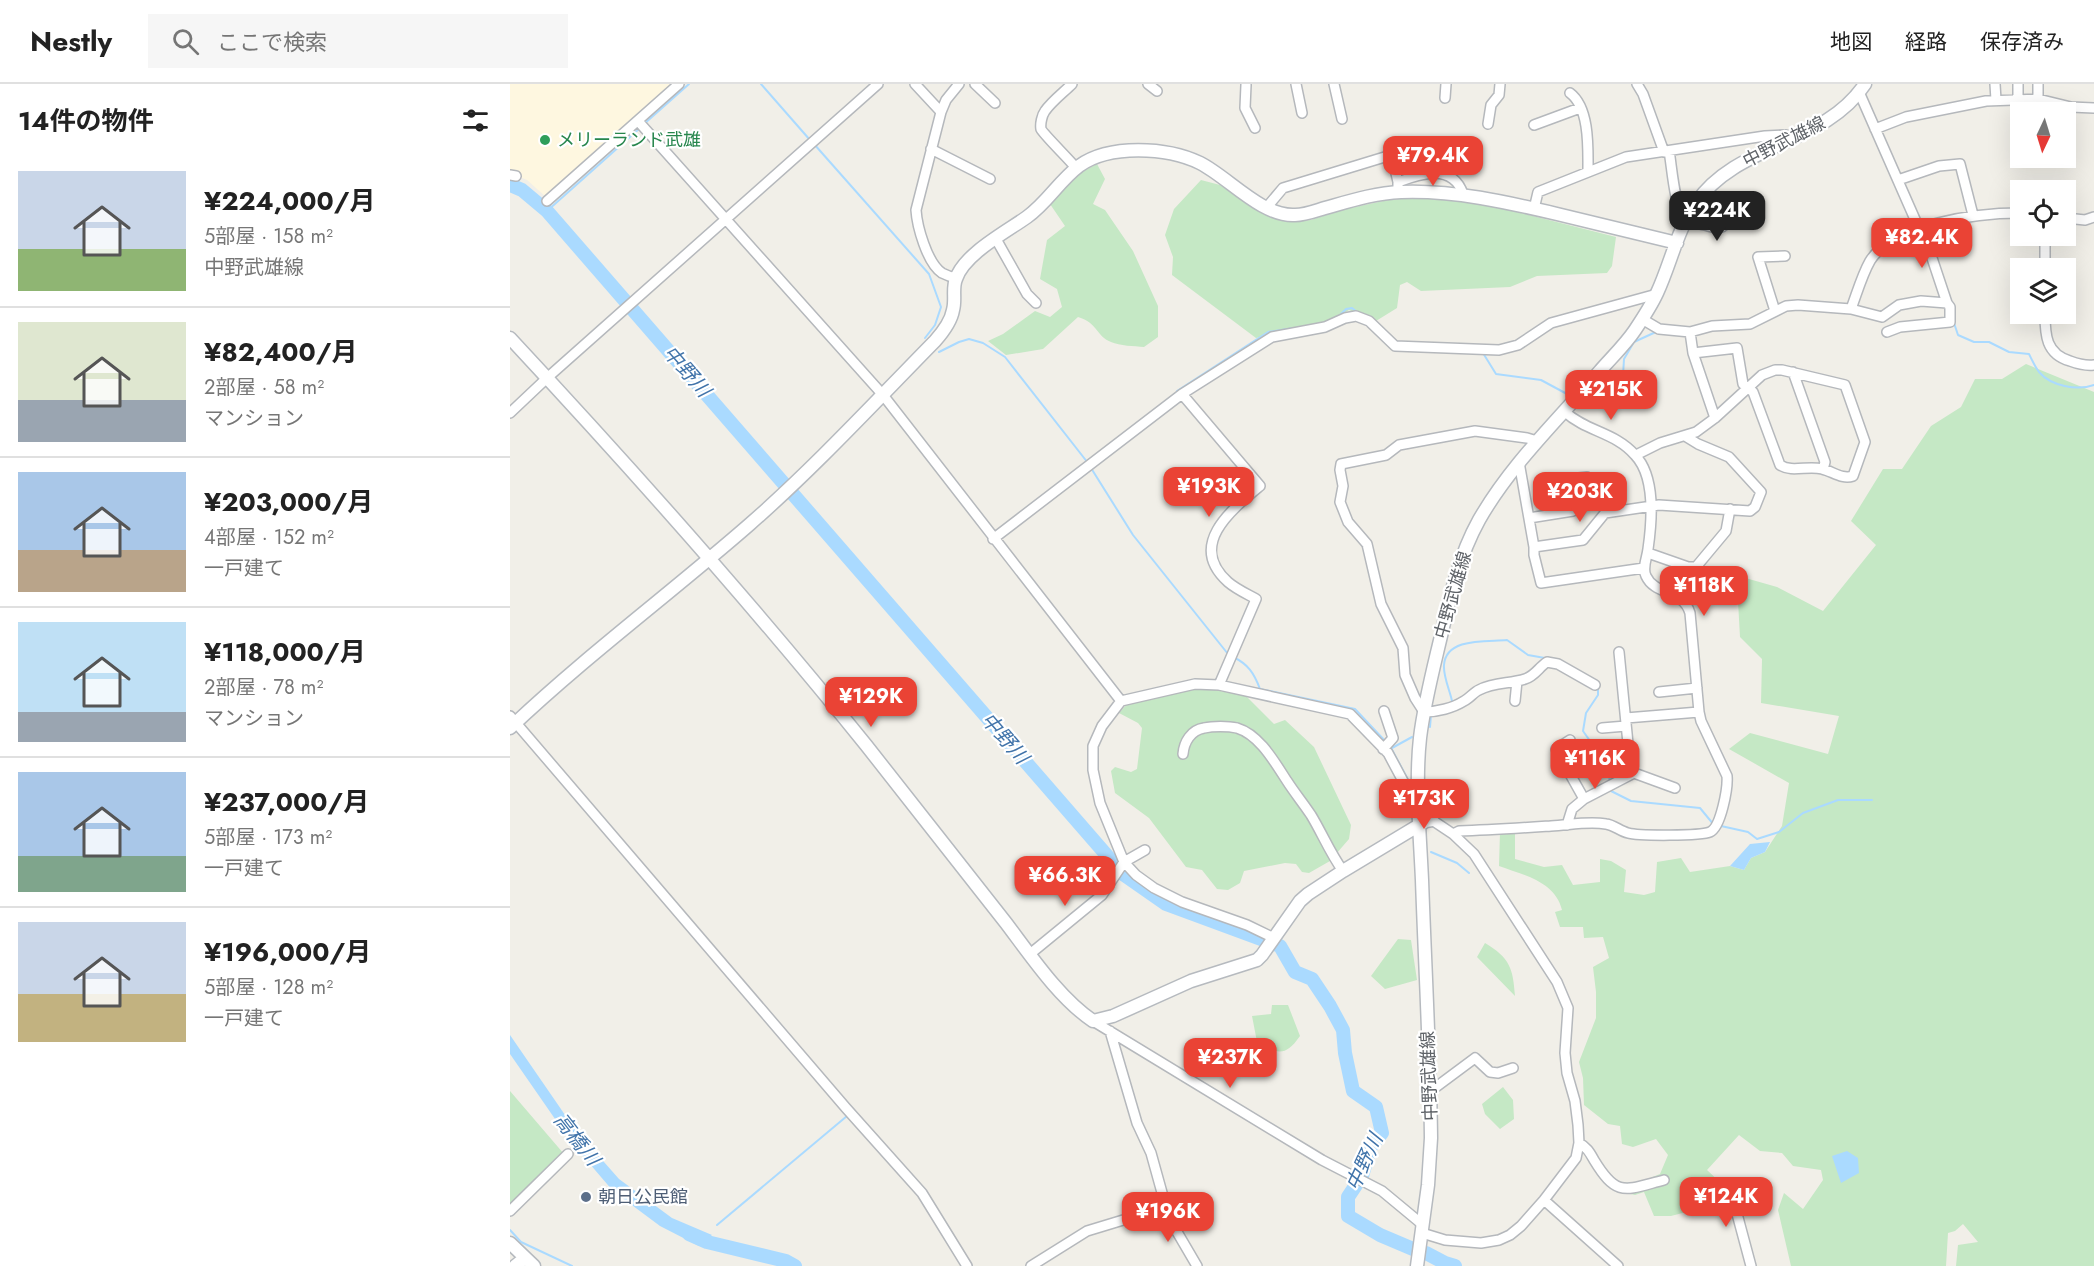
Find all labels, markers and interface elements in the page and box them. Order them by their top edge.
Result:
search box [148,14,568,68]
text: Nestly [30,21,112,62]
icon: search [169,25,202,58]
text: ここで検索 [217,26,327,58]
text: 地図 [1830,27,1872,57]
text: 経路 [1905,27,1947,57]
text: 保存済み [1980,27,2064,57]
text: 14件の物件 [18,102,153,140]
north arrow [2010,102,2076,168]
map controls [2010,102,2076,324]
icon: filters [459,104,492,137]
street label: 中野武雄線 [1738,110,1830,174]
place label: メリーランド武雄 [557,127,701,153]
marker: メリーランド武雄 [538,133,552,147]
pin: ¥79.4K [1384,136,1482,187]
text: ¥79.4K [1397,141,1469,170]
button: locate [2010,180,2076,246]
text: ¥224,000/月 [204,182,376,220]
pin: ¥224K [1675,191,1759,242]
icon: home [66,195,138,267]
text: ¥224K [1683,196,1751,225]
pin: ¥82.4K [1873,218,1971,269]
text: 5部屋 · 158 m² [204,222,333,251]
text: ¥82.4K [1885,223,1959,252]
text: 中野武雄線 [204,253,304,282]
button: layers [2010,258,2076,324]
text: ¥82,400/月 [204,333,358,371]
water label: 中野川 [656,339,719,405]
icon: home [66,346,138,418]
pin: ¥215K [1569,370,1653,421]
text: 2部屋 · 58 m² [204,373,324,402]
text: ¥215K [1579,375,1643,404]
text: マンション [204,404,304,433]
pin: ¥193K [1167,467,1251,518]
text: ¥193K [1177,472,1241,501]
pin: ¥203K [1538,472,1622,523]
text: ¥203K [1547,477,1613,506]
text: ¥203,000/月 [204,483,373,521]
icon: home [66,496,138,568]
text: 4部屋 · 152 m² [204,523,334,552]
street label: 中野武雄線 [1428,548,1478,642]
text: 一戸建て [204,554,284,583]
pin: ¥118K [1662,566,1746,617]
text: ¥118K [1674,571,1734,600]
text: ¥118,000/月 [204,633,366,671]
icon: home [66,646,138,718]
text: 2部屋 · 78 m² [204,673,323,702]
pin: ¥129K [829,677,913,728]
text: ¥129K [839,682,903,711]
text: マンション [204,704,304,733]
water label: 中野川 [974,706,1037,772]
pin: ¥116K [1553,739,1637,790]
text: ¥116K [1564,744,1626,773]
pin: ¥173K [1382,779,1466,830]
text: ¥237,000/月 [204,783,369,821]
text: ¥173K [1393,784,1455,813]
icon: home [66,796,138,868]
text: 5部屋 · 173 m² [204,823,332,852]
text: 一戸建て [204,854,284,883]
pin: ¥66.3K [1016,856,1114,907]
text: ¥66.3K [1029,861,1101,890]
text: ¥196,000/月 [204,933,371,971]
icon: home [66,946,138,1018]
text: 5部屋 · 128 m² [204,973,333,1002]
text: 一戸建て [204,1004,284,1033]
street label: 中野武雄線 [1414,1031,1444,1121]
pin: ¥237K [1188,1038,1272,1089]
text: ¥237K [1198,1043,1262,1072]
water label: 高橋川 [547,1107,608,1173]
water label: 中野川 [1339,1127,1391,1196]
pin: ¥124K [1684,1177,1768,1228]
text: ¥124K [1694,1182,1758,1211]
place label: 朝日公民館 [598,1184,688,1210]
marker: 朝日公民館 [579,1190,593,1204]
pin: ¥196K [1126,1192,1210,1243]
text: ¥196K [1136,1197,1200,1226]

